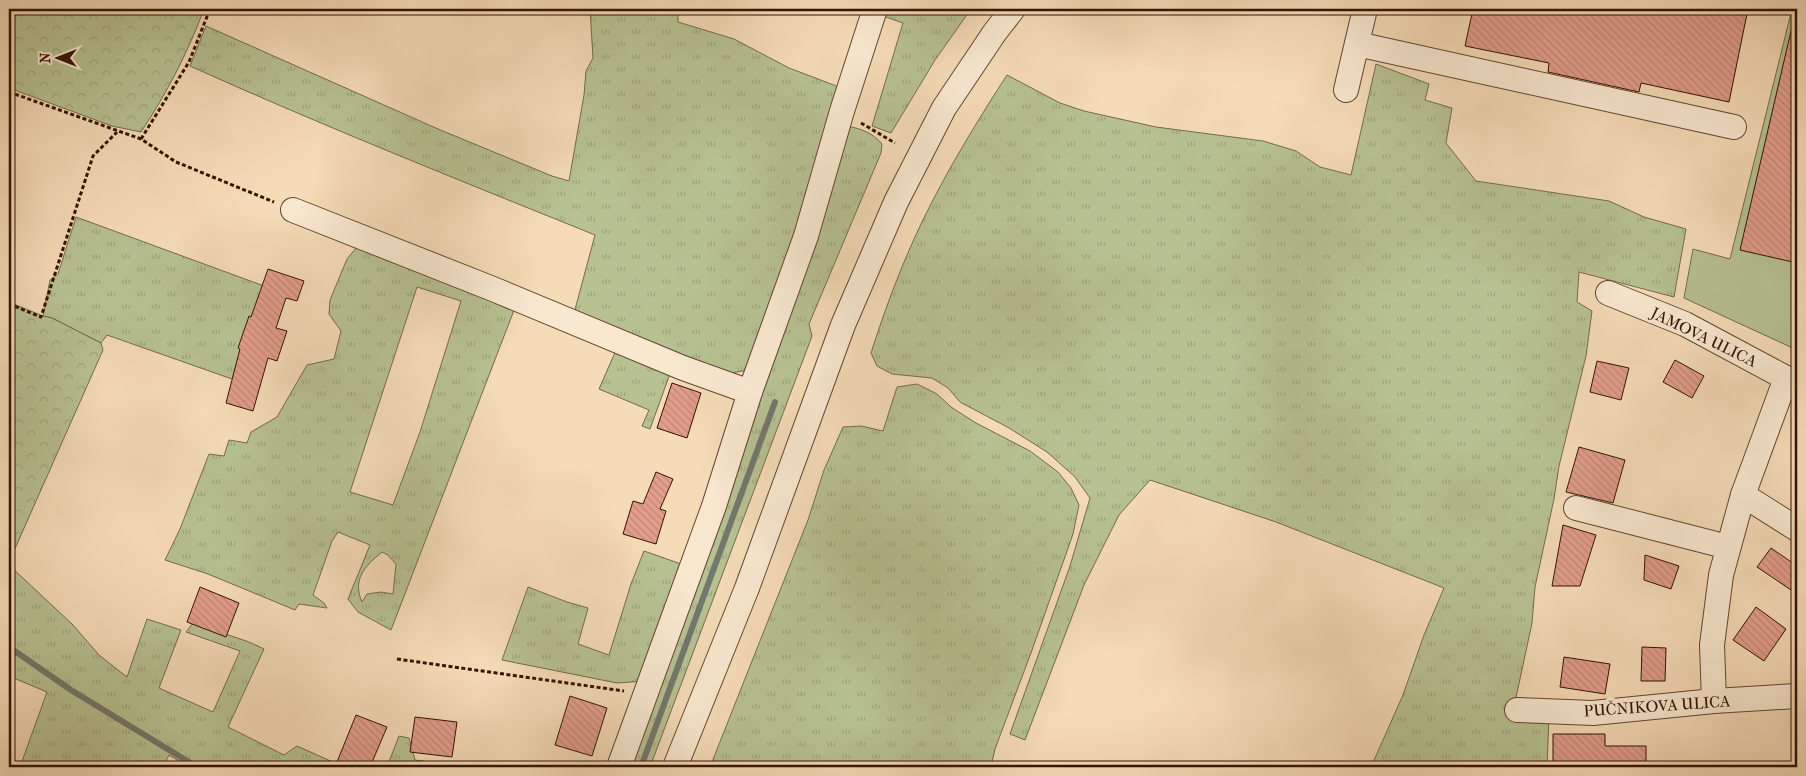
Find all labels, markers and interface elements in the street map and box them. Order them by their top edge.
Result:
north arrow [32,32,82,82]
text: N [37,52,54,63]
street label: JAMOVA ULICA [1646,302,1761,371]
street label: PUČNIKOVA ULICA [1583,690,1732,721]

